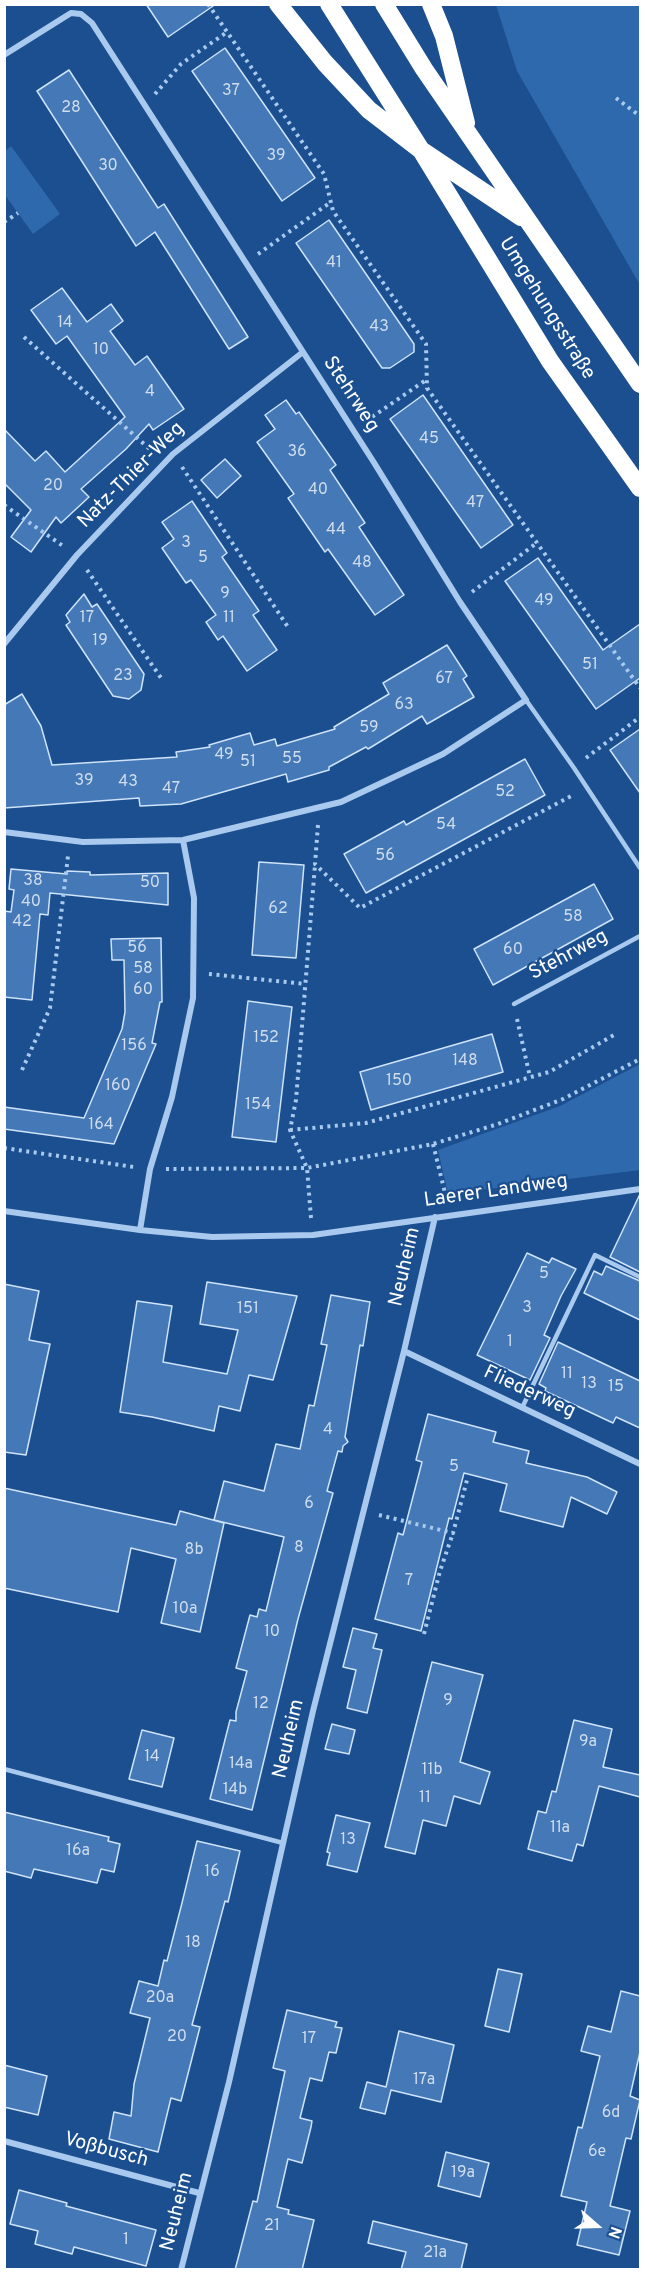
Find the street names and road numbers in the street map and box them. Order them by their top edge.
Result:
street label: Umgehungsstraße [493,233,599,385]
street label: Stehrweg [317,353,383,437]
street label: Natz-Thier-Weg [74,418,190,534]
street label: Stehrweg [526,925,612,987]
street label: Laerer Landweg [423,1170,569,1214]
street label: Neuheim [385,1225,427,1309]
street label: Fliederweg [479,1361,579,1425]
street label: Neuheim [269,1697,311,1781]
street label: Voßbusch [61,2128,151,2174]
street label: Neuheim [157,2170,199,2254]

